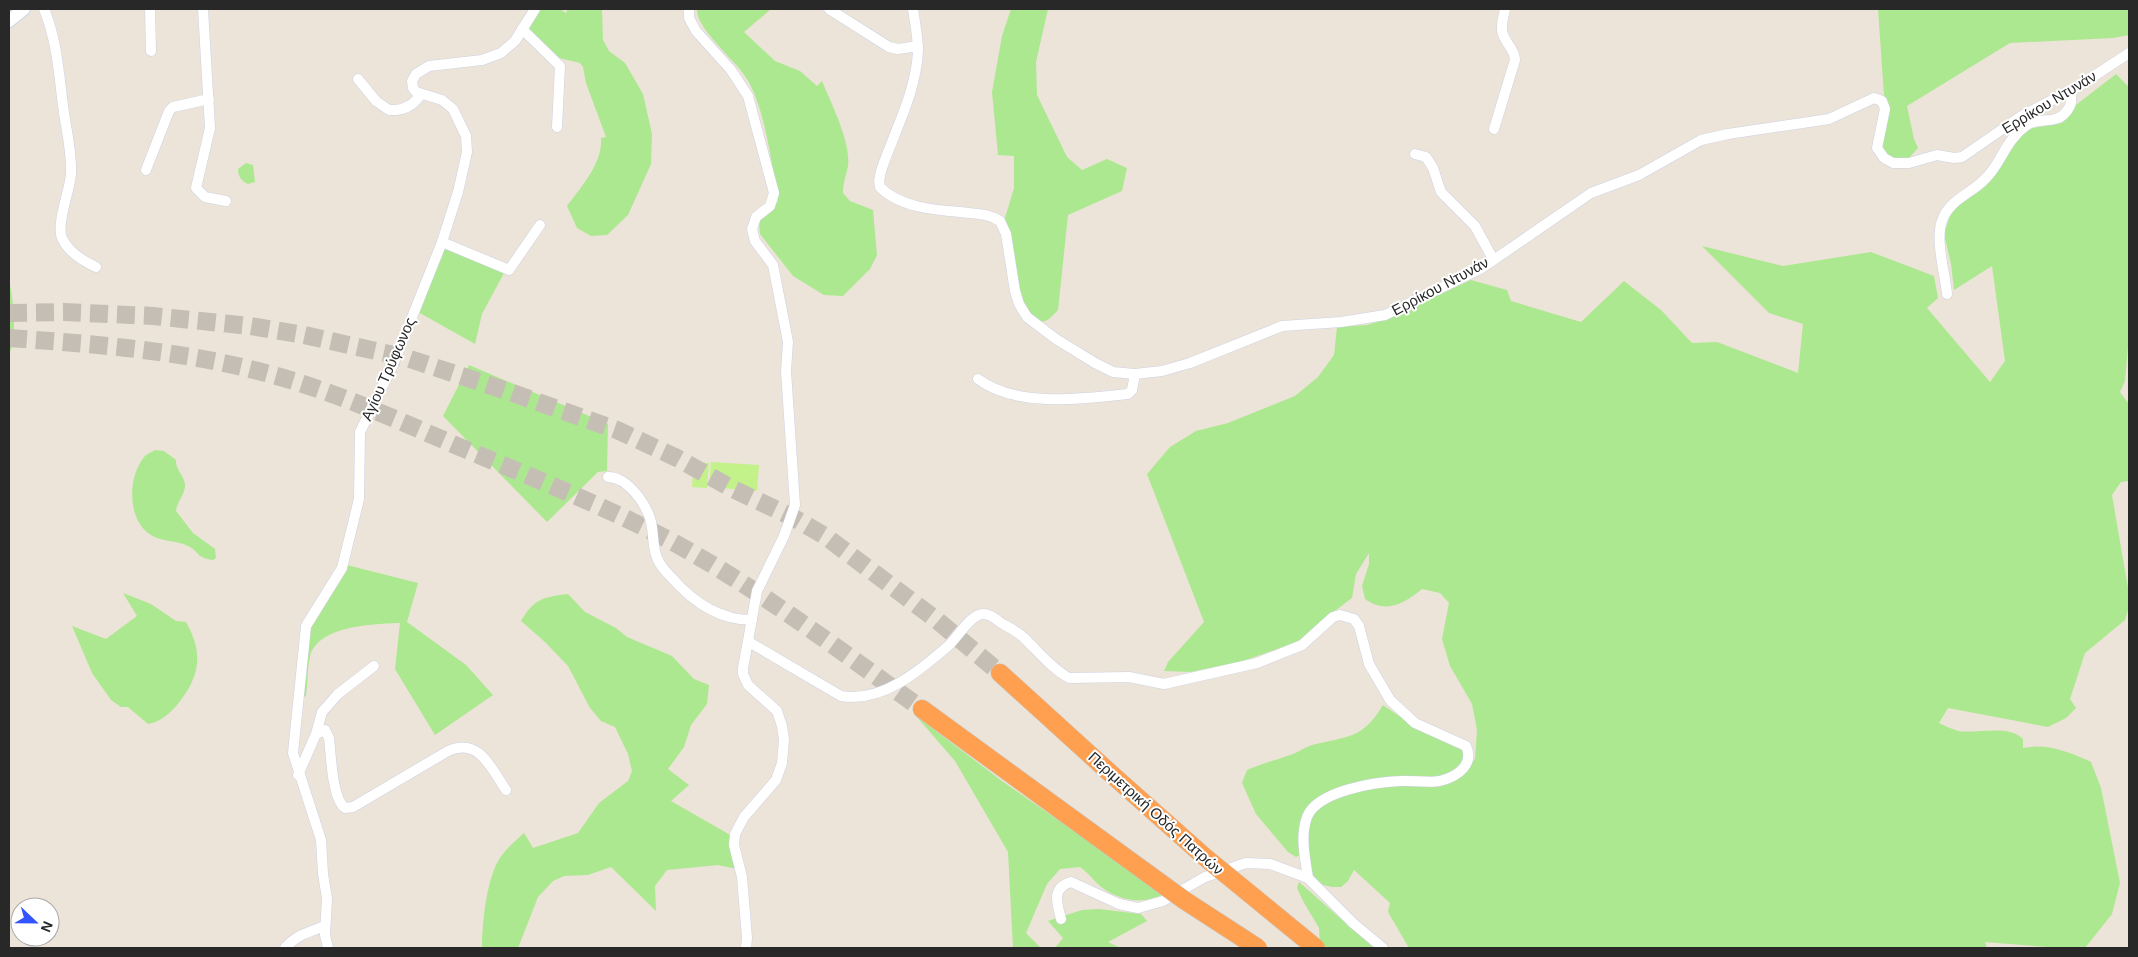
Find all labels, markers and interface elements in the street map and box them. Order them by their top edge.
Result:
street label: Ερρίκου Ντυνάν [1999,67,2099,137]
street label: Ερρίκου Ντυνάν [1389,253,1491,319]
street label: Αγίου Τρύφωνος [358,315,418,423]
street label: Περιμετρική Οδός Πατρών [1085,748,1227,878]
north arrow [10,897,60,947]
text: N [38,919,56,935]

